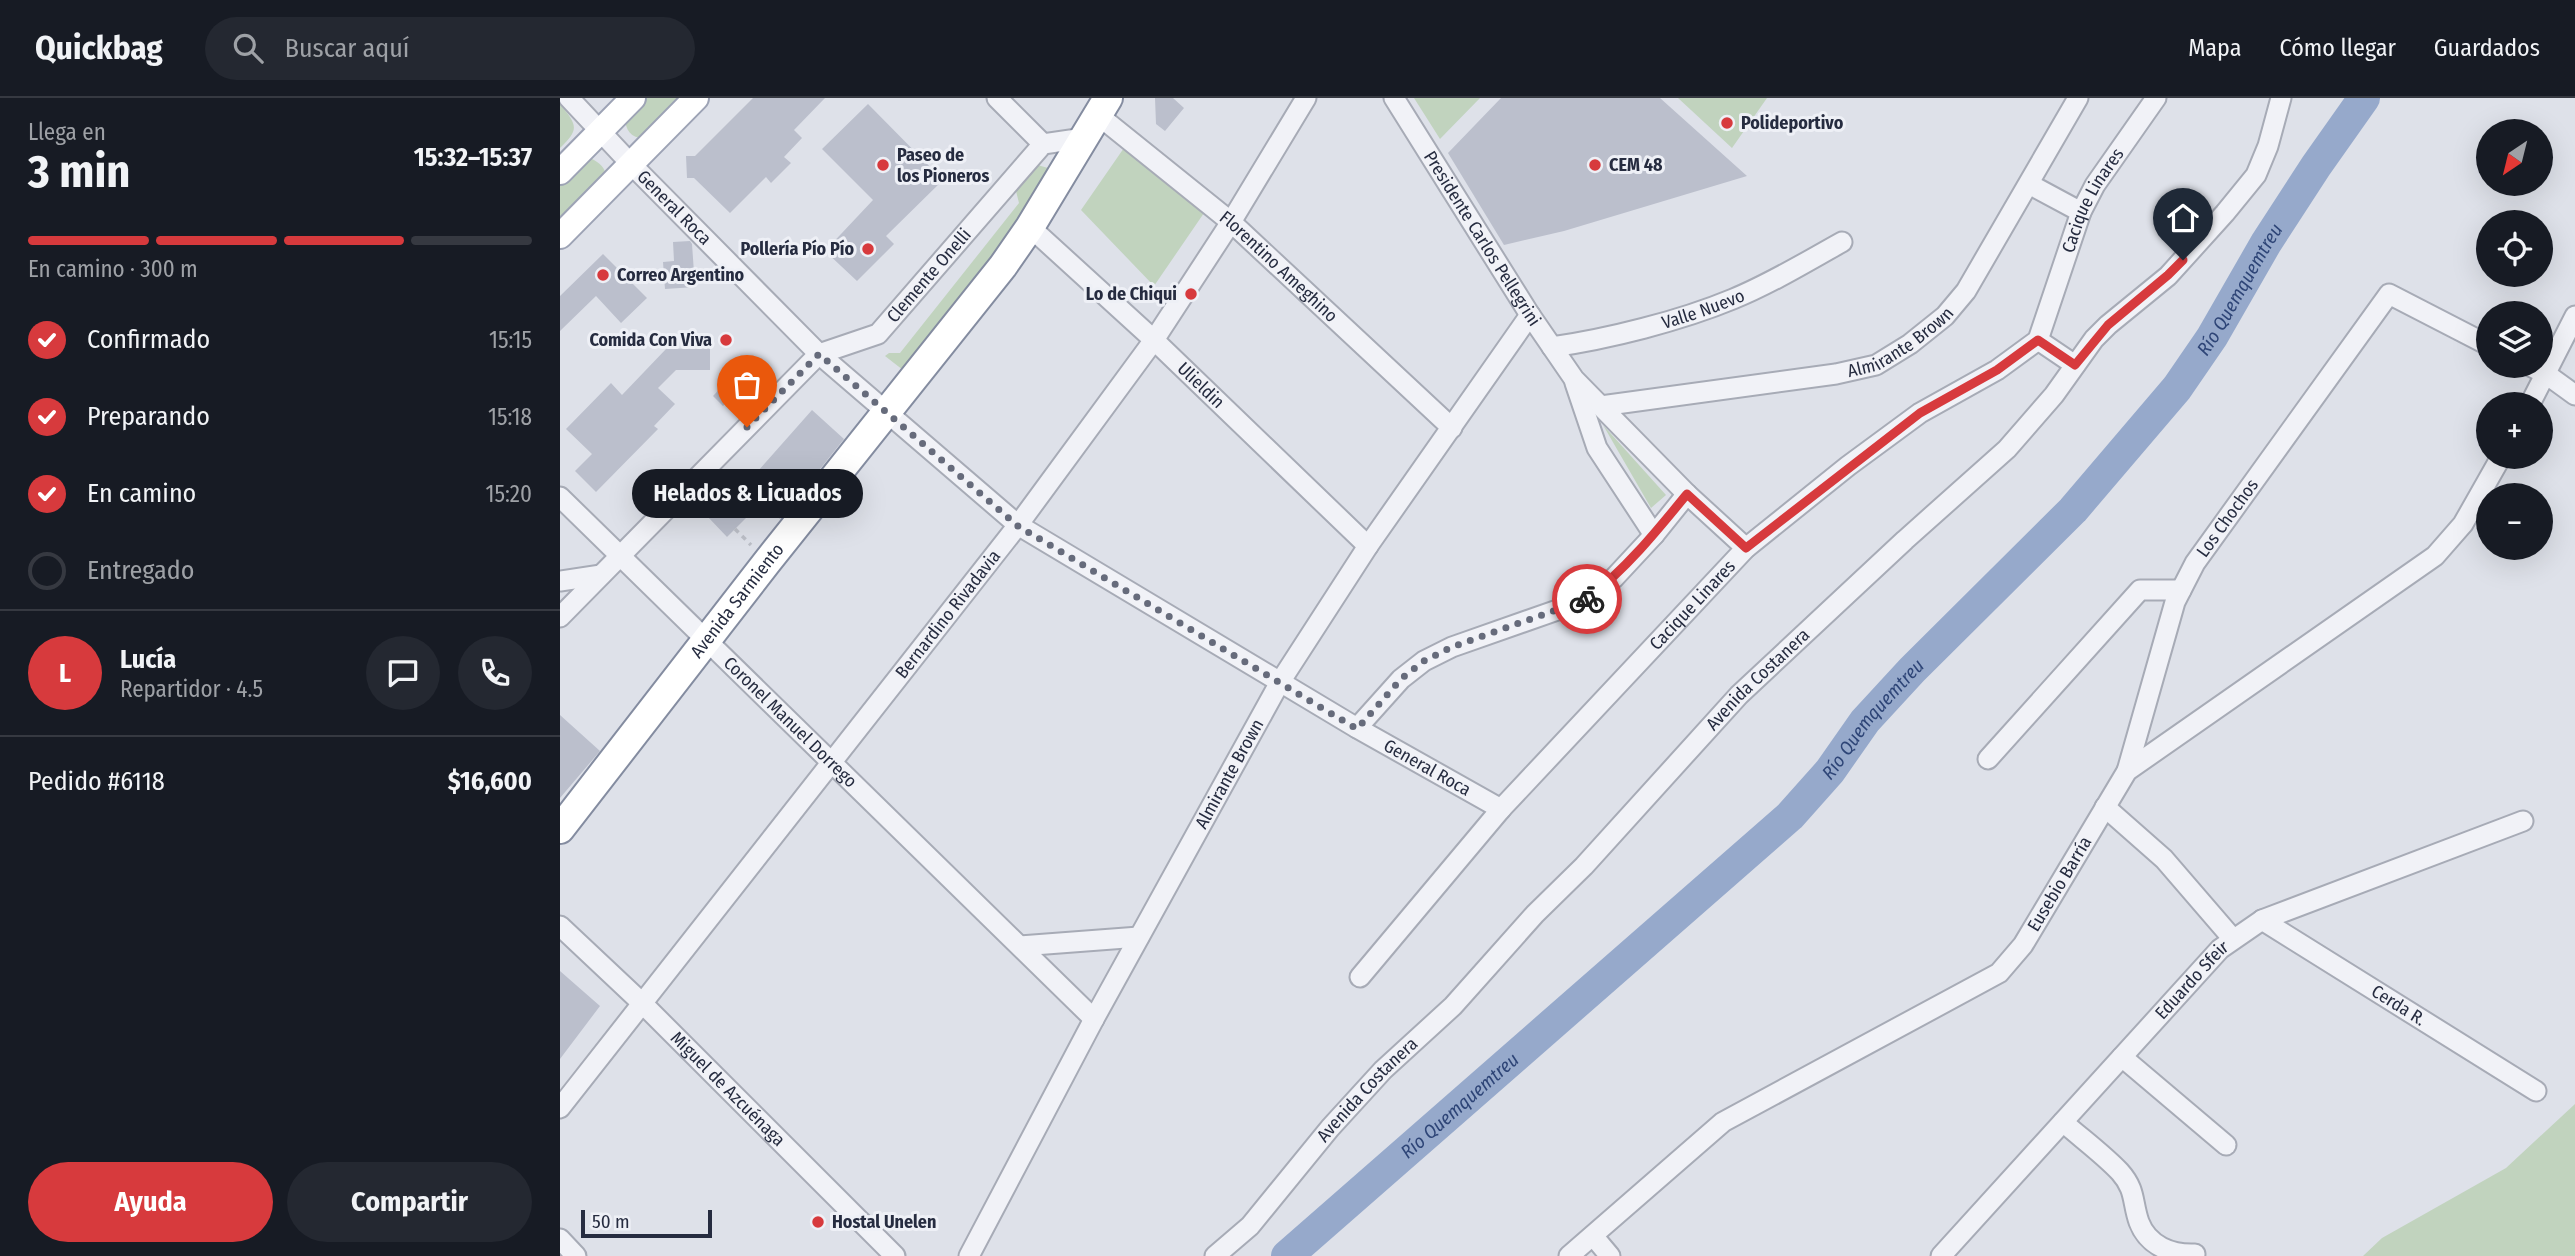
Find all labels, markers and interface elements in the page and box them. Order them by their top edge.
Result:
search box [205,17,695,80]
text: Quickbag [35,28,163,68]
icon: search [229,29,267,67]
text: Buscar aquí [285,33,409,64]
text: Mapa [2188,34,2241,62]
text: Cómo llegar [2279,34,2396,62]
text: Guardados [2434,34,2540,62]
place label: Polideportivo [1741,112,1844,134]
marker: Polideportivo [1719,115,1735,131]
text: Llega en [28,118,106,146]
north arrow [2476,119,2553,196]
map controls [2476,119,2553,560]
text: 15:32–15:37 [414,142,532,173]
street label: Cacique Linares [2057,143,2129,256]
text: 3 min [28,144,130,199]
place label: Paseo de los Pioneros [897,144,989,187]
street label: Presidente Carlos Pellegrini [1419,147,1545,330]
place label: CEM 48 [1609,154,1663,176]
marker: Paseo de los Pioneros [875,157,891,173]
marker: CEM 48 [1587,157,1603,173]
street label: General Roca [633,166,716,250]
pin [2153,188,2213,260]
icon: home [2164,199,2202,237]
street label: Florentino Ameghino [1215,206,1342,327]
button: locate [2476,210,2553,287]
water label: Río Quemquemtreu [2191,219,2287,360]
street label: Clemente Onelli [882,224,976,327]
place label: Pollería Pío Pío [740,238,854,260]
marker: Pollería Pío Pío [860,241,876,257]
text: En camino · 300 m [28,255,198,283]
place label: Correo Argentino [617,264,745,286]
marker: Correo Argentino [595,267,611,283]
place label: Lo de Chiqui [1086,283,1177,305]
street label: Valle Nuevo [1659,284,1748,334]
marker: Lo de Chiqui [1183,286,1199,302]
button: layers [2476,301,2553,378]
street label: Almirante Brown [1845,303,1959,382]
icon: check [28,321,66,359]
text: Confirmado [87,324,210,355]
text: 15:15 [489,326,532,354]
place label: Comida Con Viva [589,329,712,351]
marker: Comida Con Viva [718,332,734,348]
pin [717,355,777,427]
street label: Ulieldin [1173,357,1229,413]
icon: bag [728,366,766,404]
button: + [2476,392,2553,469]
icon: check [28,398,66,436]
text: Preparando [87,401,210,432]
text: 15:18 [488,403,532,431]
callout: Helados & Licuados [632,469,862,518]
street label: Los Chochos [2192,474,2263,561]
icon: check [28,475,66,513]
text: En camino [87,478,196,509]
text: Helados & Licuados [653,479,842,507]
text: 15:20 [485,480,532,508]
button: − [2476,483,2553,560]
street label: Avenida Sarmiento [686,539,788,662]
street label: Bernardino Rivadavia [891,545,1005,683]
text: Entregado [87,555,194,586]
street label: Cacique Linares [1645,555,1740,655]
courier [1552,564,1622,634]
icon: bike [1568,580,1606,618]
street label: Avenida Costanera [1701,624,1814,735]
button: chat [366,636,440,710]
button: phone [458,636,532,710]
text: Lucía [120,644,176,675]
street label: Coronel Manuel Dorrego [719,652,862,792]
water label: Río Quemquemtreu [1817,654,1928,784]
text: L [59,658,71,689]
text: Repartidor · 4.5 [120,675,263,703]
street label: Almirante Brown [1190,715,1268,832]
street label: General Roca [1380,734,1475,801]
text: Pedido #6118 [28,766,165,797]
text: $16,600 [448,766,532,797]
street label: Eusebio Barría [2023,832,2096,935]
street label: Eduardo Sfeir [2150,935,2233,1024]
street label: Cerda R. [2367,980,2430,1031]
street label: Miguel de Azcuénaga [666,1027,790,1151]
street label: Avenida Costanera [1312,1033,1422,1147]
water label: Río Quemquemtreu [1396,1047,1523,1163]
button: Ayuda [28,1162,273,1242]
button: Compartir [287,1162,532,1242]
scale bar [581,1207,712,1239]
text: 50 m [592,1210,630,1233]
place label: Hostal Unelen [832,1211,936,1233]
marker: Hostal Unelen [810,1214,826,1230]

